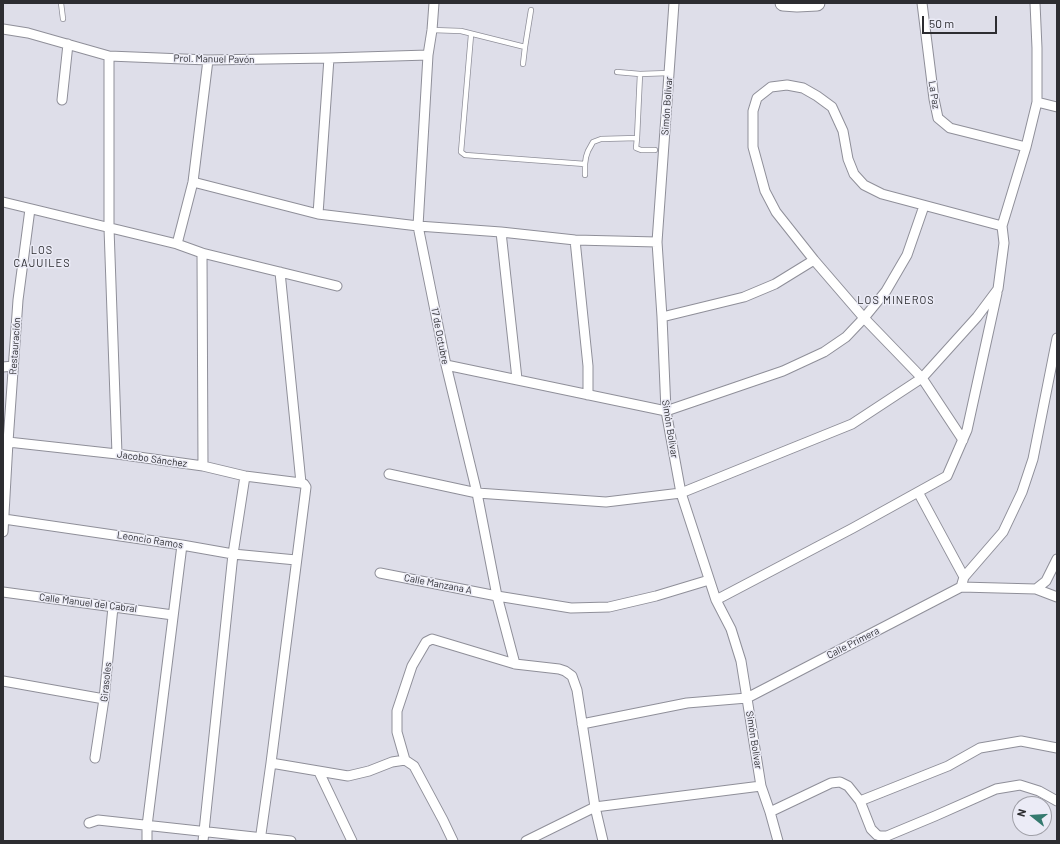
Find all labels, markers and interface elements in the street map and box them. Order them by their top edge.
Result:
scale bar [924,8,999,34]
text: 50 m [929,16,954,30]
street label: Prol. Manuel Pavón [173,52,255,66]
street label: Simón Bolívar [659,76,675,136]
street label: La Paz [926,80,942,110]
district label: LOS CAJUILES [13,243,71,269]
district label: LOS MINEROS [857,293,935,307]
street label: 17 de Octubre [429,306,451,366]
street label: Restauración [7,317,23,375]
street label: Simón Bolívar [659,399,681,459]
street label: Jacobo Sánchez [116,448,188,470]
street label: Leoncio Ramos [116,529,184,551]
street label: Calle Manzana A [403,572,473,596]
street label: Calle Manuel del Cabral [38,591,138,615]
street label: Calle Primera [825,625,881,661]
street label: Girasoles [98,661,114,703]
street label: Simón Bolívar [743,710,765,770]
north arrow [1012,796,1052,836]
text: N [1014,807,1028,818]

